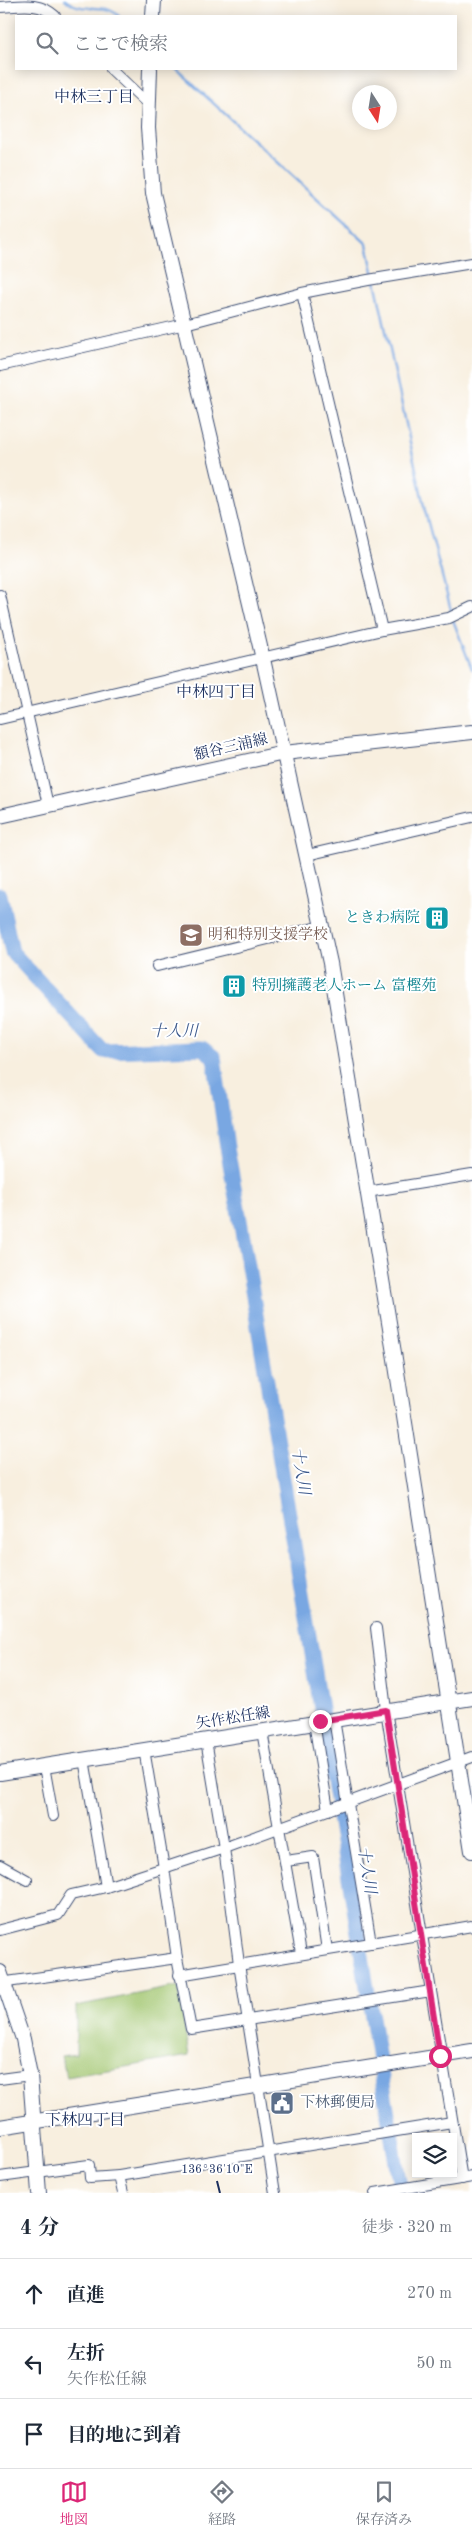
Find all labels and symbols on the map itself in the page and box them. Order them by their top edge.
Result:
north arrow [352,85,397,130]
district label: 中林三丁目 [54,88,134,106]
district label: 中林四丁目 [176,683,256,701]
street label: 額谷三浦線 [192,730,269,764]
building icon: ときわ病院 [424,905,450,931]
place label: ときわ病院 [345,909,420,926]
school or university icon: 明和特別支援学校 [178,922,204,948]
place label: 明和特別支援学校 [208,926,328,943]
building icon: 特別擁護老人ホーム 富樫苑 [221,973,247,999]
place label: 特別擁護老人ホーム 富樫苑 [252,977,436,994]
water label: 十人川 [150,1022,200,1040]
water label: 十人川 [288,1446,314,1498]
street label: 矢作松任線 [194,1704,271,1732]
route end [309,1710,332,1733]
water label: 十人川 [354,1845,380,1897]
route start [429,2045,452,2068]
public building icon: 下林郵便局 [269,2090,295,2116]
place label: 下林郵便局 [300,2094,375,2111]
district label: 下林四丁目 [45,2111,125,2129]
text: 136°36'10"E [181,2164,253,2176]

